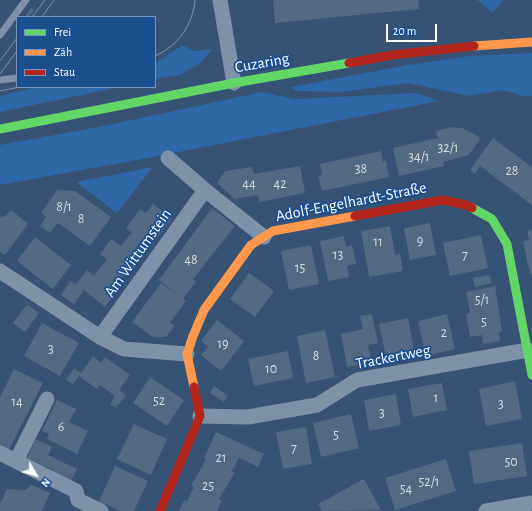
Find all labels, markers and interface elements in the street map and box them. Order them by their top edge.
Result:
legend [16,16,156,88]
scale bar [388,16,439,42]
text: 20 m [393,25,416,37]
text: Frei [54,26,71,38]
text: Zäh [54,46,72,58]
street label: Cuzaring [233,49,291,77]
text: Stau [54,66,75,78]
house number: 32/1 [438,140,458,156]
house number: 34/1 [408,149,430,165]
house number: 38 [355,161,367,177]
house number: 28 [505,163,519,179]
house number: 44 [242,176,256,192]
house number: 42 [273,176,287,192]
street label: Adolf-Engelhardt-Straße [274,178,428,226]
house number: 8/1 [56,199,72,215]
street label: Am Wittumstein [100,205,176,301]
house number: 8 [78,211,84,227]
house number: 9 [417,233,423,249]
house number: 11 [373,234,383,250]
house number: 13 [333,247,343,263]
house number: 7 [462,247,468,263]
house number: 48 [184,252,198,268]
house number: 15 [295,260,305,276]
house number: 5/1 [475,292,489,308]
house number: 5 [481,314,487,330]
house number: 2 [441,325,447,341]
house number: 19 [217,336,229,352]
street label: Trackertweg [354,340,432,374]
house number: 3 [48,341,54,357]
house number: 8 [313,348,319,364]
house number: 10 [265,361,277,377]
house number: 1 [434,390,438,406]
house number: 52 [153,393,165,409]
house number: 14 [11,394,23,410]
house number: 3 [498,396,504,412]
house number: 3 [379,405,385,421]
house number: 6 [58,419,64,435]
house number: 5 [333,427,339,443]
house number: 7 [291,440,297,456]
house number: 21 [215,450,227,466]
house number: 50 [504,454,518,470]
north arrow [16,455,56,495]
house number: 52/1 [418,474,440,490]
text: N [39,476,53,489]
house number: 25 [202,478,214,494]
house number: 54 [400,481,412,497]

